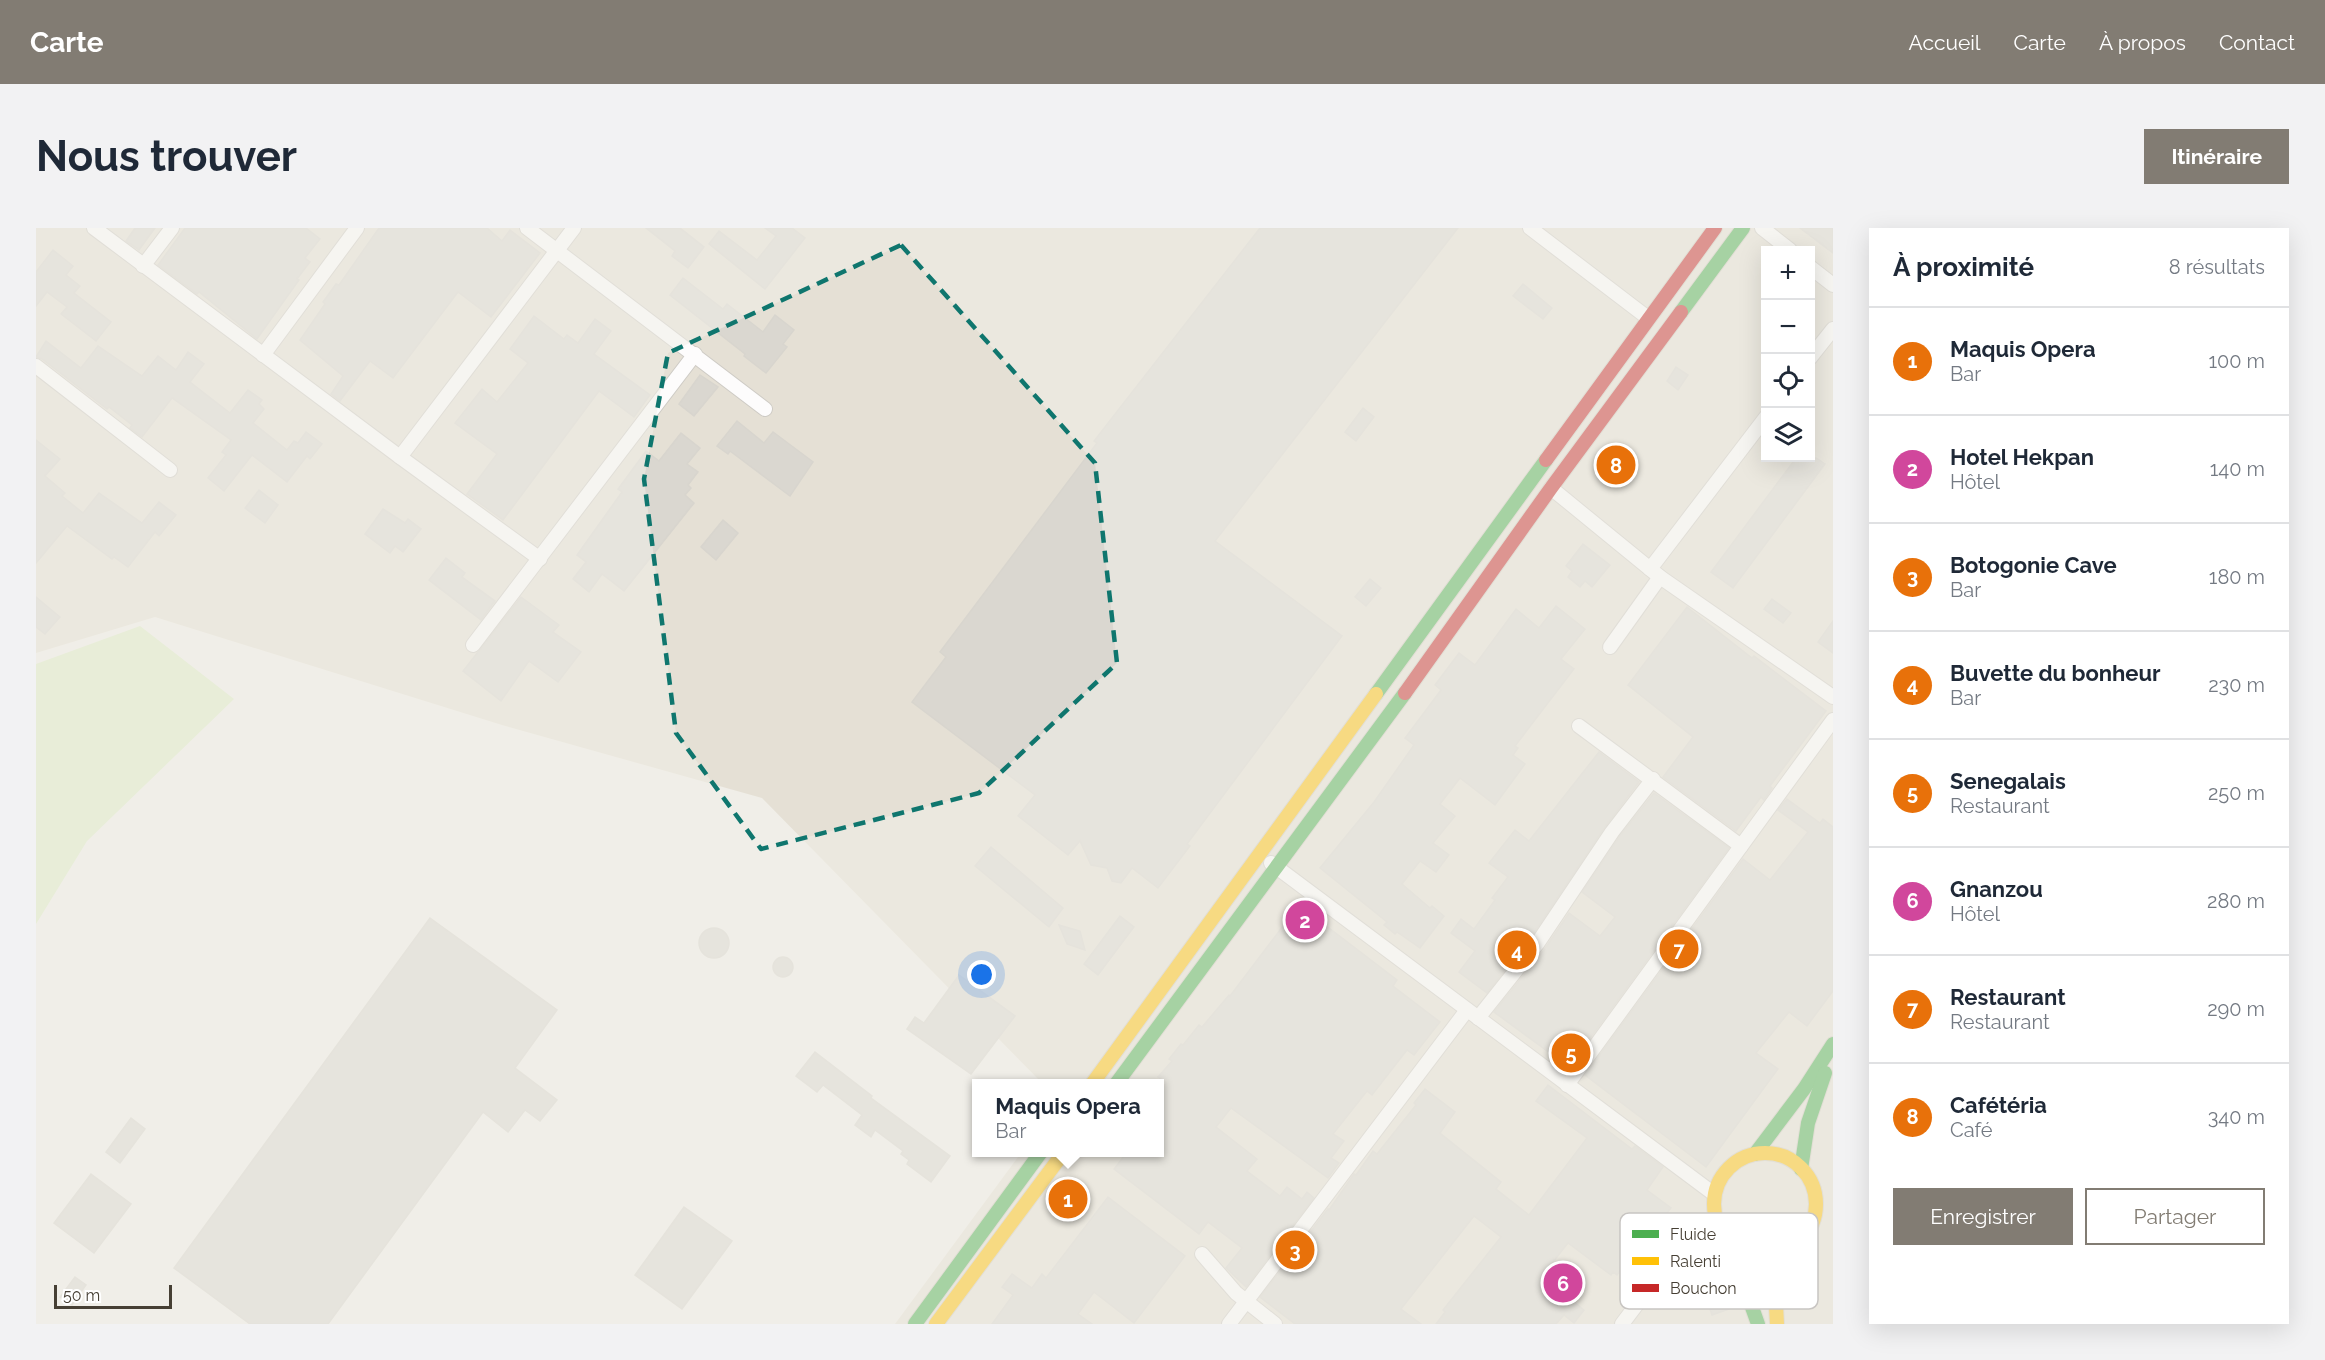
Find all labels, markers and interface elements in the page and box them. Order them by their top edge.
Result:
text: Carte [30,26,103,59]
text: Accueil [1909,30,1981,55]
text: Carte [2014,30,2066,55]
text: À propos [2099,30,2186,55]
text: Contact [2219,30,2295,55]
button: Itinéraire [2144,129,2289,184]
text: Nous trouver [36,132,297,181]
map controls [1761,246,1815,462]
button: + [1761,246,1815,300]
text: À proximité [1893,252,2034,282]
text: 8 résultats [2169,255,2265,279]
button: − [1761,300,1815,354]
text: Maquis Opera [1950,336,2096,362]
text: 1 [1908,349,1917,373]
text: 100 m [2208,349,2265,373]
button: locate [1761,354,1815,408]
text: Bar [1950,362,1981,386]
button: layers [1761,408,1815,462]
pin: 8 [1596,442,1636,488]
text: Hotel Hekpan [1950,444,2094,470]
text: 2 [1907,457,1918,481]
text: 140 m [2210,457,2265,481]
text: Hôtel [1950,470,2000,494]
text: Botogonie Cave [1950,552,2117,578]
text: 3 [1907,565,1918,589]
text: 180 m [2209,565,2265,589]
text: Bar [1950,578,1981,602]
text: Buvette du bonheur [1950,660,2161,686]
text: 4 [1907,673,1918,697]
text: 230 m [2208,673,2265,697]
text: Bar [1950,686,1981,710]
text: Senegalais [1950,768,2066,794]
text: 5 [1907,781,1918,805]
text: 250 m [2208,781,2265,805]
text: Restaurant [1950,794,2050,818]
text: Gnanzou [1950,876,2043,902]
text: 6 [1906,889,1919,913]
text: 280 m [2207,889,2265,913]
pin: 2 [1286,898,1324,942]
text: Hôtel [1950,902,2000,926]
pin: 7 [1660,926,1698,972]
pin: 4 [1498,928,1536,972]
your location [967,960,996,989]
text: Restaurant [1950,984,2066,1010]
text: 7 [1907,997,1918,1021]
text: 290 m [2207,997,2265,1021]
text: Restaurant [1950,1010,2050,1034]
pin: 5 [1552,1030,1591,1076]
popup [972,1079,1164,1157]
text: Cafétéria [1950,1092,2047,1118]
text: Maquis Opera [995,1093,1141,1119]
text: 8 [1906,1105,1919,1129]
text: 340 m [2208,1105,2265,1129]
text: Café [1950,1118,1993,1142]
text: Bar [995,1119,1026,1143]
pin: 1 [1048,1176,1088,1222]
button: Enregistrer [1893,1188,2073,1245]
button: Partager [2085,1188,2265,1245]
legend [1620,1213,1818,1309]
text: Fluide [1670,1225,1716,1244]
pin: 3 [1276,1228,1314,1272]
text: Ralenti [1670,1252,1721,1271]
pin: 6 [1544,1260,1582,1306]
text: Bouchon [1670,1279,1737,1298]
scale bar [54,1282,172,1310]
text: 50 m [63,1286,100,1305]

